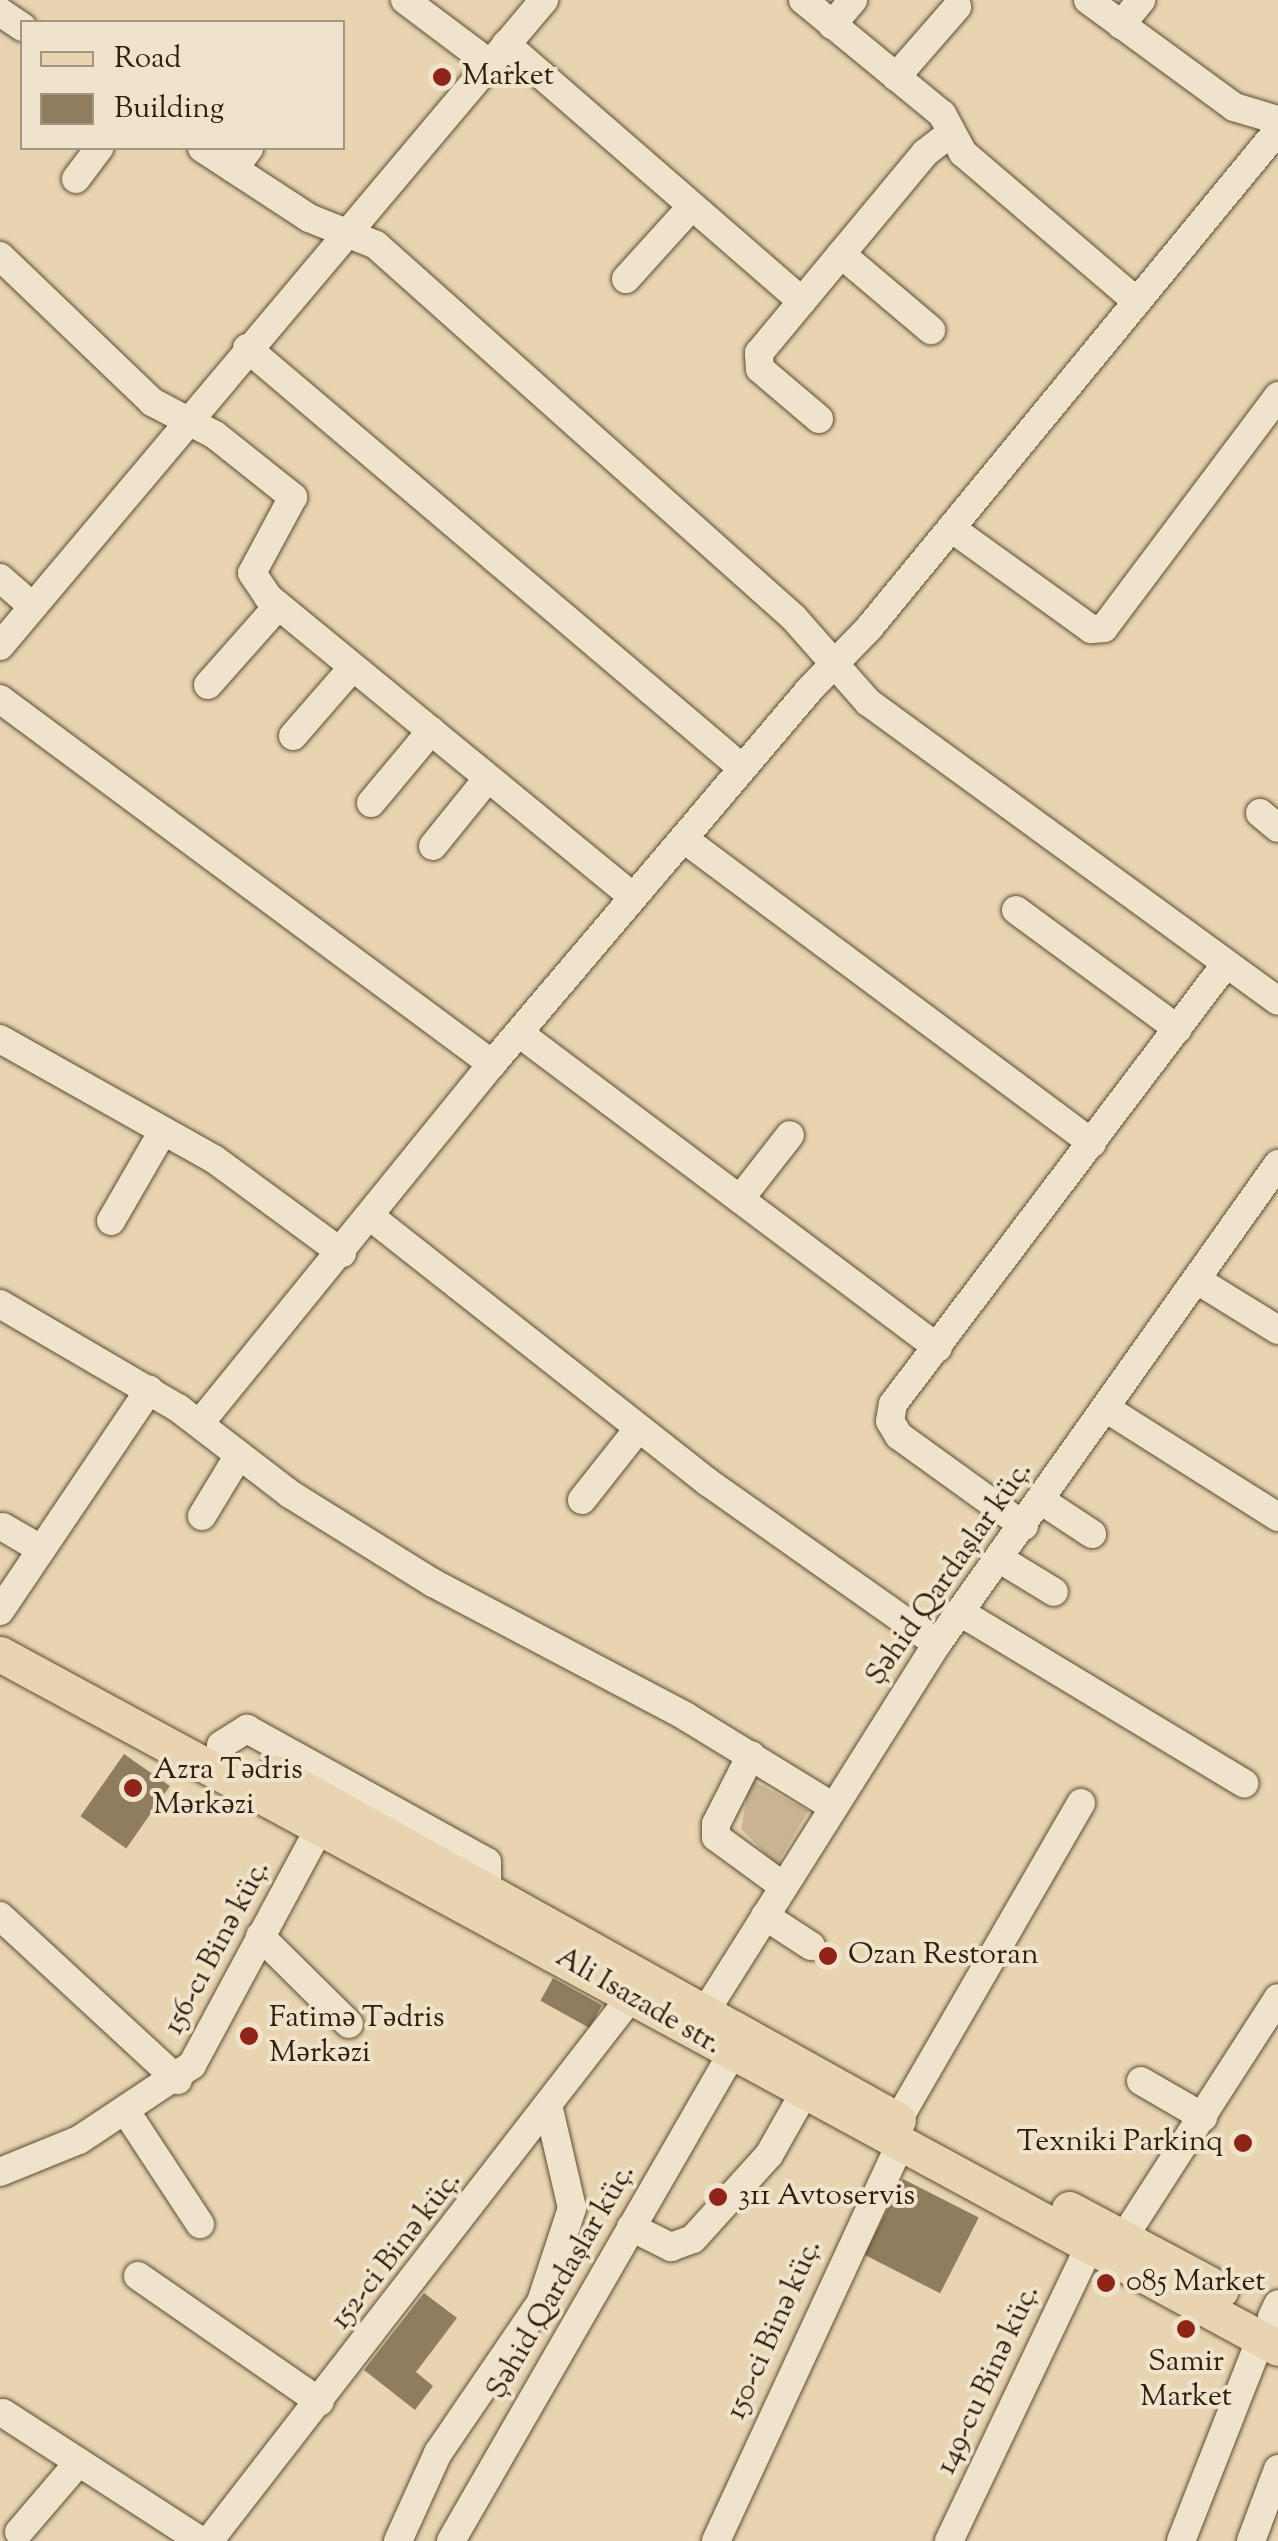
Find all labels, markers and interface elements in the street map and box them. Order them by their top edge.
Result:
legend [20,20,345,150]
text: Road [114,38,181,81]
place label: Market [462,59,554,95]
marker: Market [431,66,453,88]
text: Building [114,88,224,131]
street label: Şəhid Qardaşlar küç. [859,1455,1041,1693]
place label: Azra Tədris Mərkəzi [153,1753,303,1824]
marker: Azra Tədris Mərkəzi [122,1777,144,1799]
street label: 156-cı Binə küç. [157,1855,279,2041]
place label: Ozan Restoran [848,1938,1039,1974]
street label: Ali Isazade str. [549,1940,727,2064]
marker: Ozan Restoran [817,1945,839,1967]
place label: Fatimə Tədris Mərkəzi [269,2001,445,2072]
marker: Fatimə Tədris Mərkəzi [238,2025,260,2047]
place label: Texniki Parkinq [1017,2125,1223,2161]
marker: Texniki Parkinq [1232,2132,1254,2154]
street label: Şəhid Qardaşlar küç. [480,2158,644,2406]
street label: 152-ci Binə küç. [324,2165,470,2337]
place label: 311 Avtoservis [738,2179,915,2215]
marker: 311 Avtoservis [707,2186,729,2208]
street label: 150-ci Binə küç. [719,2234,831,2426]
place label: 085 Market [1126,2265,1265,2301]
marker: 085 Market [1095,2272,1117,2294]
street label: 149-cu Binə küç. [929,2279,1049,2481]
marker: Samir Market [1175,2318,1197,2340]
place label: Samir Market [1140,2345,1232,2416]

